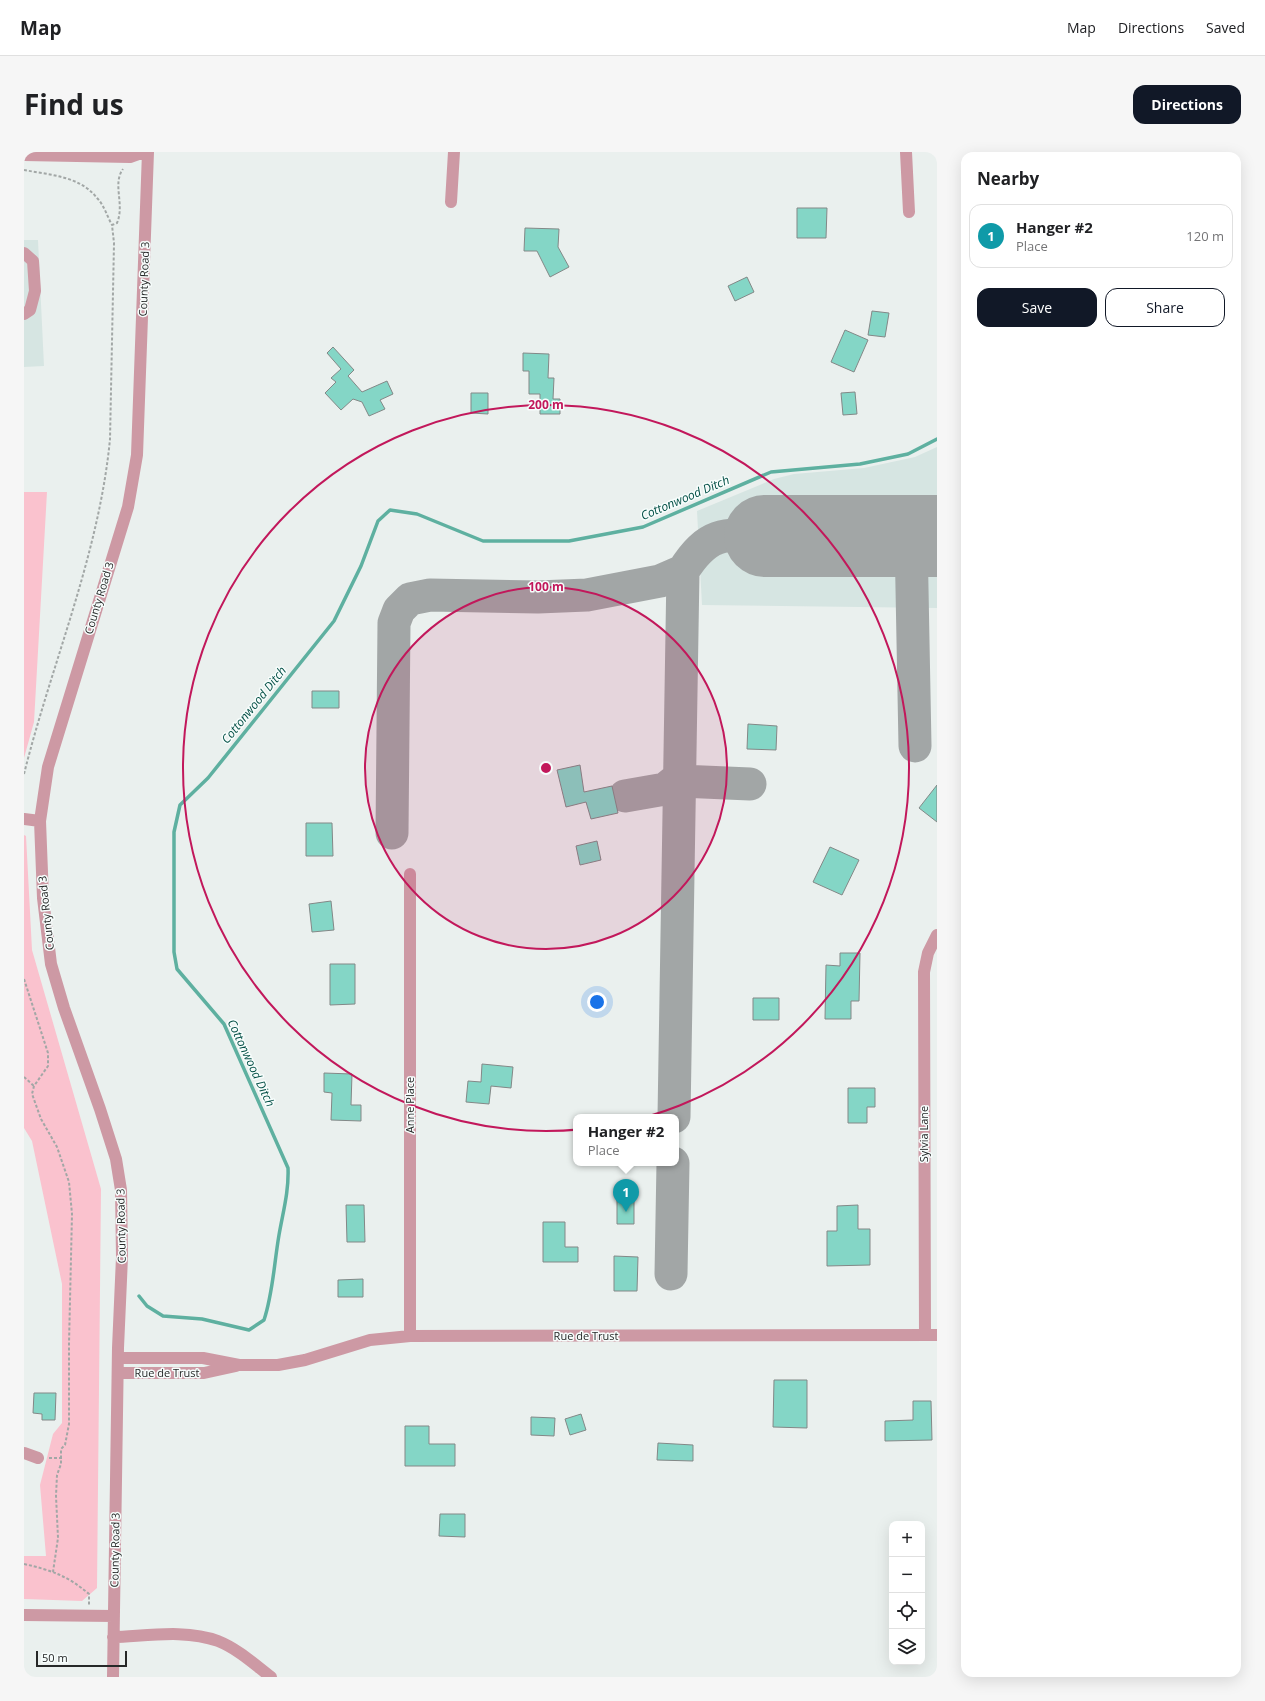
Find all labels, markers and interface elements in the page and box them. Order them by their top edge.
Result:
text: Map [20,15,61,41]
text: Map [1067,18,1096,37]
text: Directions [1118,18,1184,37]
text: Saved [1206,18,1245,37]
text: Find us [24,85,124,123]
button: Directions [1133,85,1241,124]
text: Nearby [977,167,1039,190]
text: Hanger #2 [1016,217,1093,237]
text: 1 [987,227,995,245]
text: 120 m [1186,227,1224,245]
text: Place [1016,237,1048,255]
street label: County Road 3 [135,241,152,317]
button: Save [977,288,1097,327]
button: Share [1105,288,1225,327]
text: 200 m [528,396,564,413]
water label: Cottonwood Ditch [638,471,732,524]
street label: County Road 3 [80,560,117,636]
text: 100 m [528,578,564,595]
water label: Cottonwood Ditch [217,662,290,747]
centre of rings [539,761,553,775]
street label: County Road 3 [34,875,57,951]
your location [587,992,607,1012]
water label: Cottonwood Ditch [224,1016,279,1109]
street label: Anne Place [402,1077,417,1133]
street label: Sylvia Lane [916,1106,931,1162]
popup [573,1114,679,1166]
text: Hanger #2 [588,1121,664,1141]
text: Place [588,1141,620,1159]
pin: 1 [613,1179,639,1212]
street label: County Road 3 [112,1189,129,1264]
street label: Rue de Trust [554,1328,618,1343]
street label: Rue de Trust [135,1365,199,1380]
street label: County Road 3 [106,1512,123,1587]
map controls [889,1521,925,1665]
button: + [889,1521,925,1557]
button: − [889,1557,925,1593]
button: locate [889,1593,925,1629]
button: layers [889,1629,925,1665]
scale bar [36,1649,127,1668]
text: 50 m [42,1650,68,1665]

